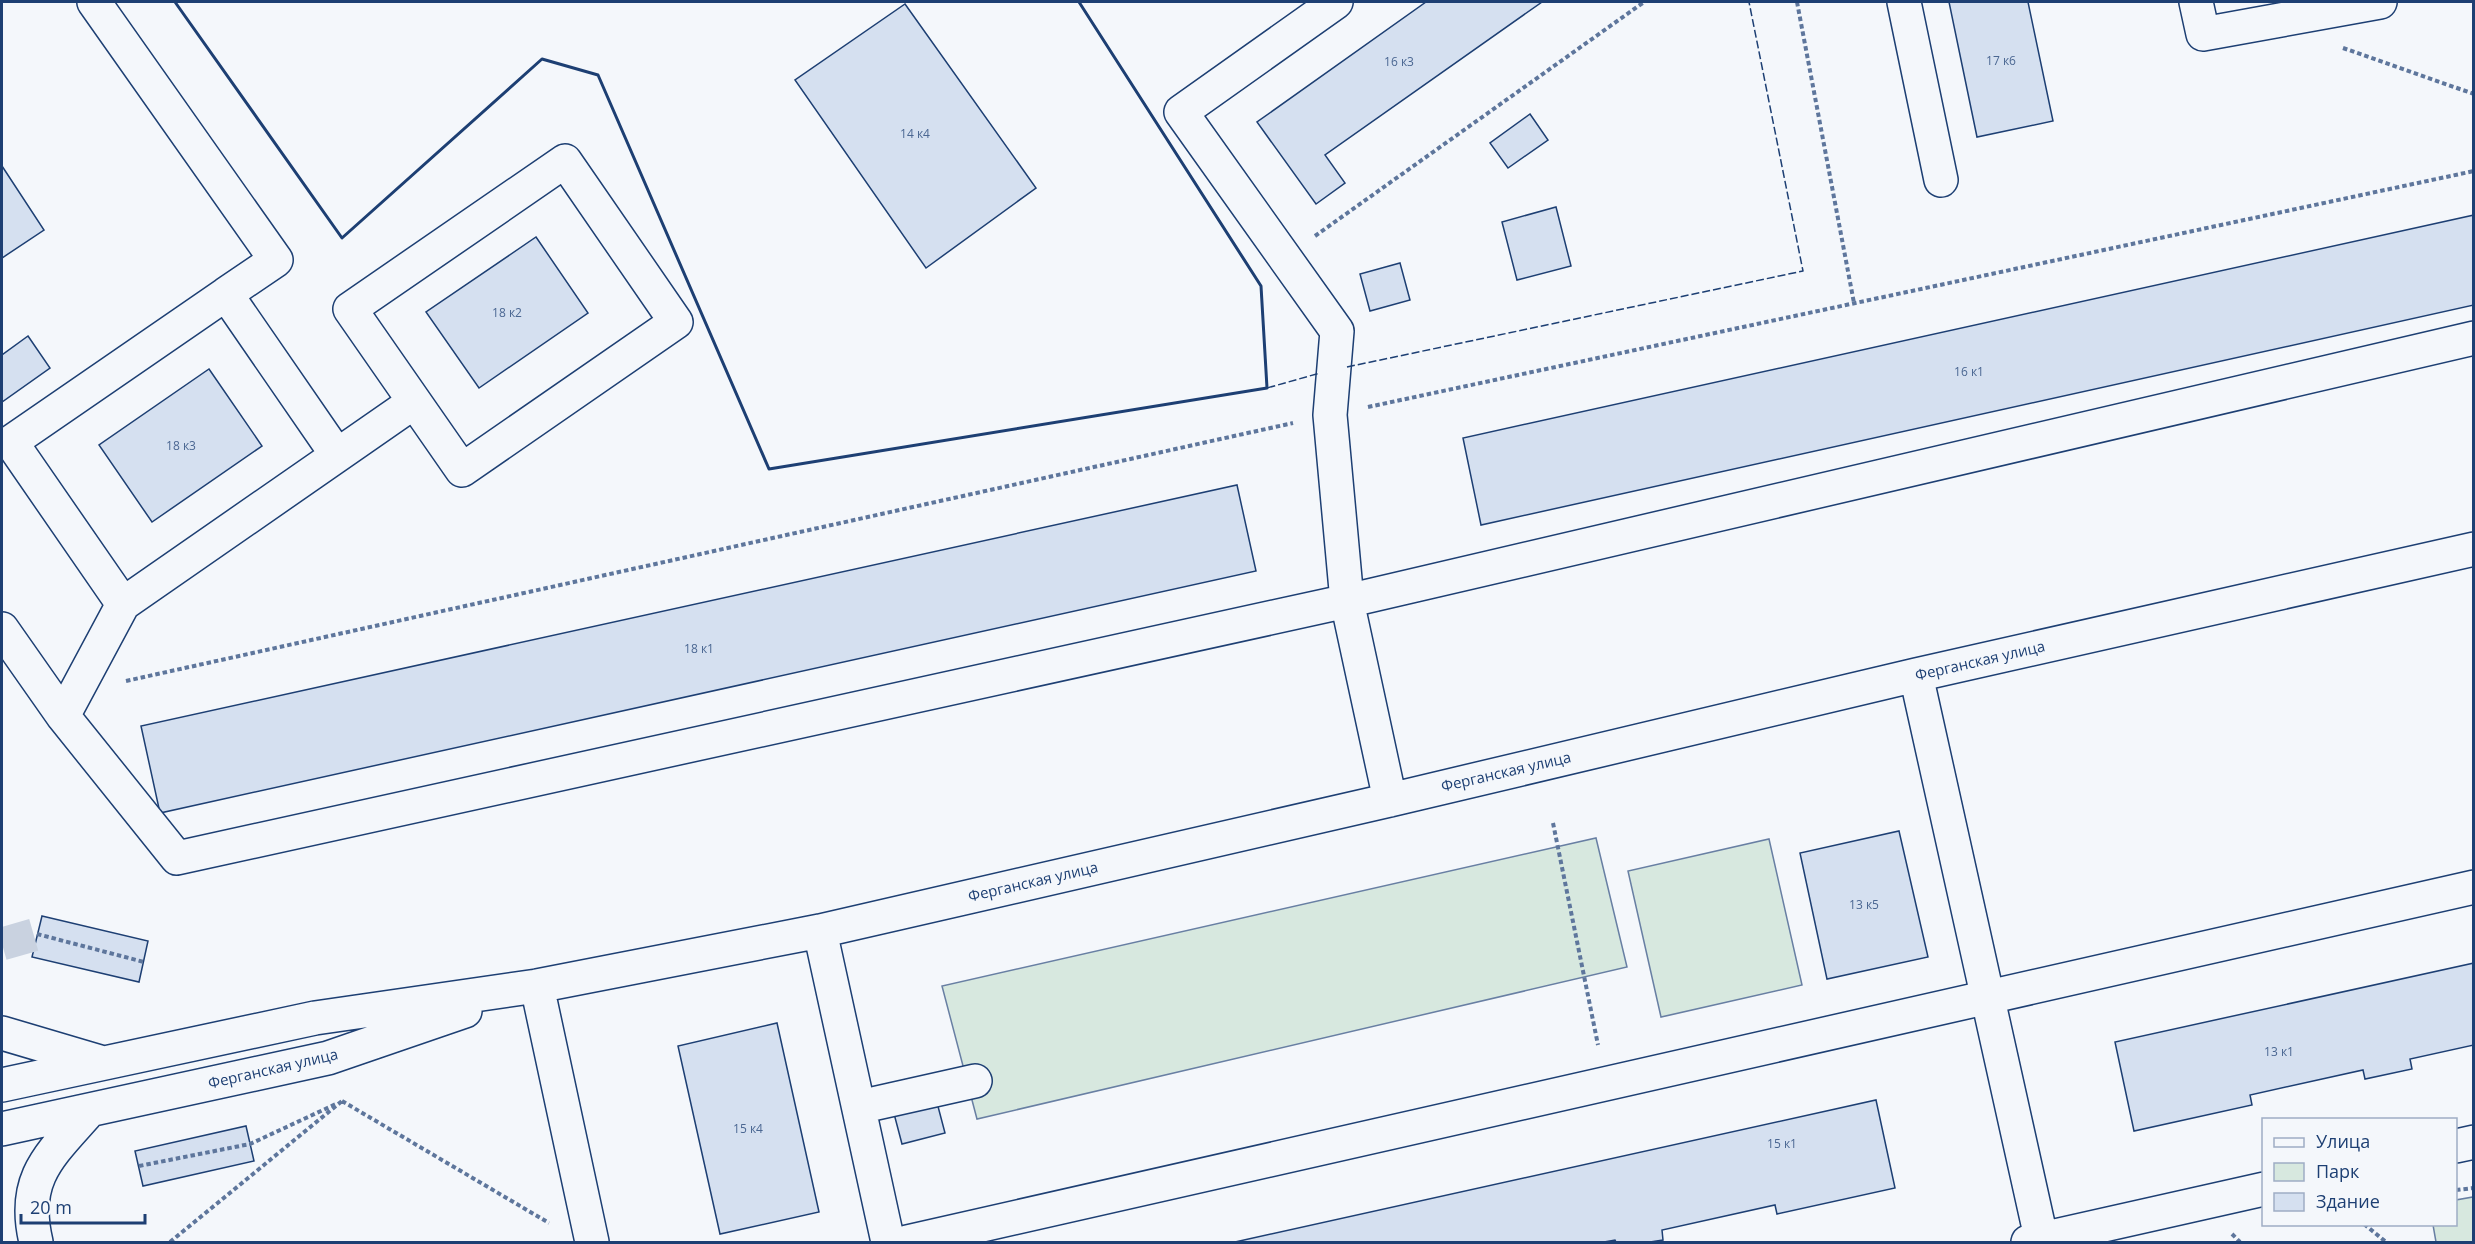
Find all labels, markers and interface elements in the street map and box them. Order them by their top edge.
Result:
house number: 17 к6 [1986,52,2016,69]
house number: 16 к3 [1384,53,1414,70]
house number: 14 к4 [900,125,930,142]
house number: 18 к2 [492,304,522,321]
house number: 16 к1 [1954,363,1984,380]
house number: 18 к3 [166,437,196,454]
street label: Ферганская улица [1913,635,2047,685]
house number: 18 к1 [684,640,714,657]
street label: Ферганская улица [1439,746,1573,796]
street label: Ферганская улица [966,856,1100,906]
house number: 13 к5 [1849,896,1879,913]
street label: Ферганская улица [206,1043,340,1093]
house number: 13 к1 [2264,1043,2294,1060]
legend [2262,1118,2457,1226]
house number: 15 к4 [733,1120,763,1137]
text: Улица [2316,1129,2370,1153]
house number: 15 к1 [1767,1135,1797,1152]
text: Парк [2316,1159,2360,1183]
scale bar [21,1187,146,1225]
text: Здание [2316,1189,2380,1213]
text: 20 m [30,1195,72,1219]

